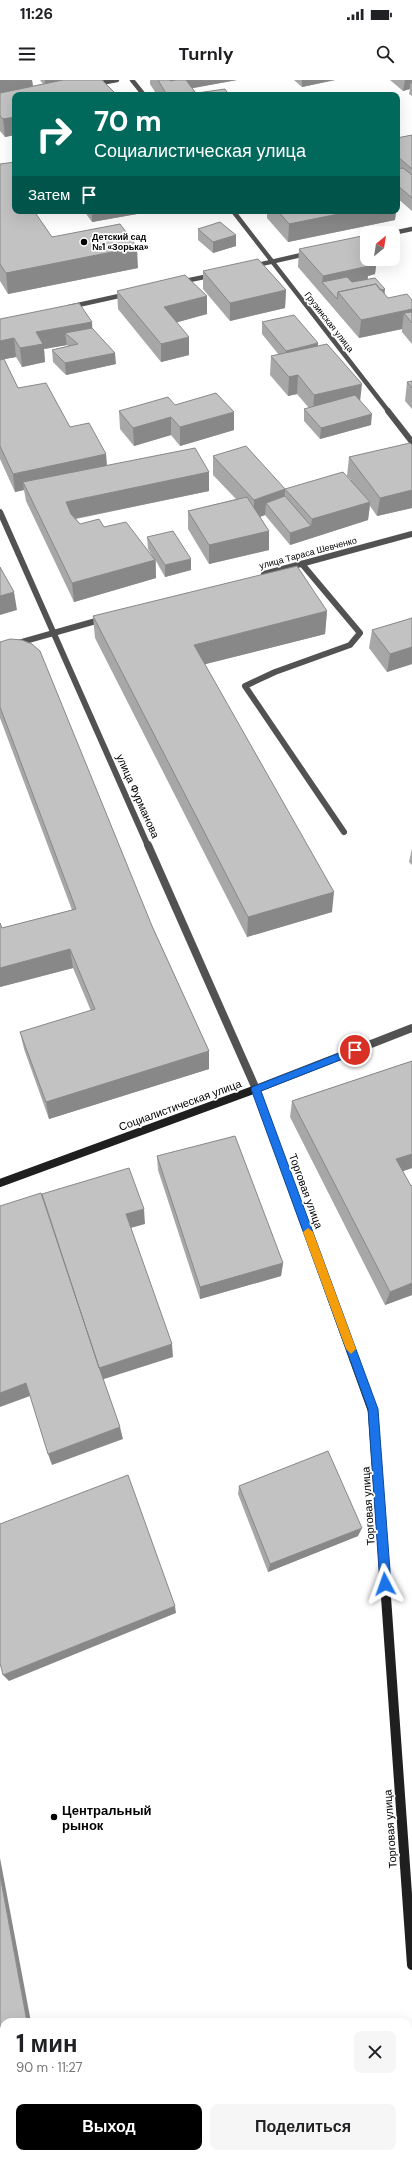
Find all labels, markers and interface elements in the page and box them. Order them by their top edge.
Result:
text: 11:26 [20,4,53,24]
text: Turnly [178,42,234,66]
icon: menu [16,43,38,65]
icon: search [374,43,396,65]
text: 70 m [94,103,162,140]
icon: right [28,108,80,160]
text: Социалистическая улица [94,139,306,163]
icon: arrive [78,184,100,206]
text: Затем [28,185,70,205]
north arrow [360,226,400,266]
map controls [360,226,400,266]
place label: Детский сад №1 «Зорька» [92,231,149,253]
marker: Детский сад №1 «Зорька» [79,237,89,247]
street label: Грузинская улица [302,289,356,355]
street label: улица Тараса Шевченко [258,534,358,572]
street label: улица Фурманова [113,752,163,841]
pin [338,1033,372,1067]
icon: arrive [344,1039,366,1061]
street label: Социалистическая улица [117,1076,244,1134]
street label: Торговая улица [286,1152,326,1231]
street label: Торговая улица [358,1465,378,1546]
position arrow [364,1563,406,1605]
street label: Торговая улица [380,1788,400,1869]
place label: Центральный рынок [62,1802,151,1834]
marker: Центральный рынок [49,1812,59,1822]
text: 1 мин [16,2028,77,2059]
button: close [354,2031,396,2073]
text: 90 m · 11:27 [16,2059,83,2076]
button: Выход [16,2104,202,2150]
button: Поделиться [210,2104,396,2150]

